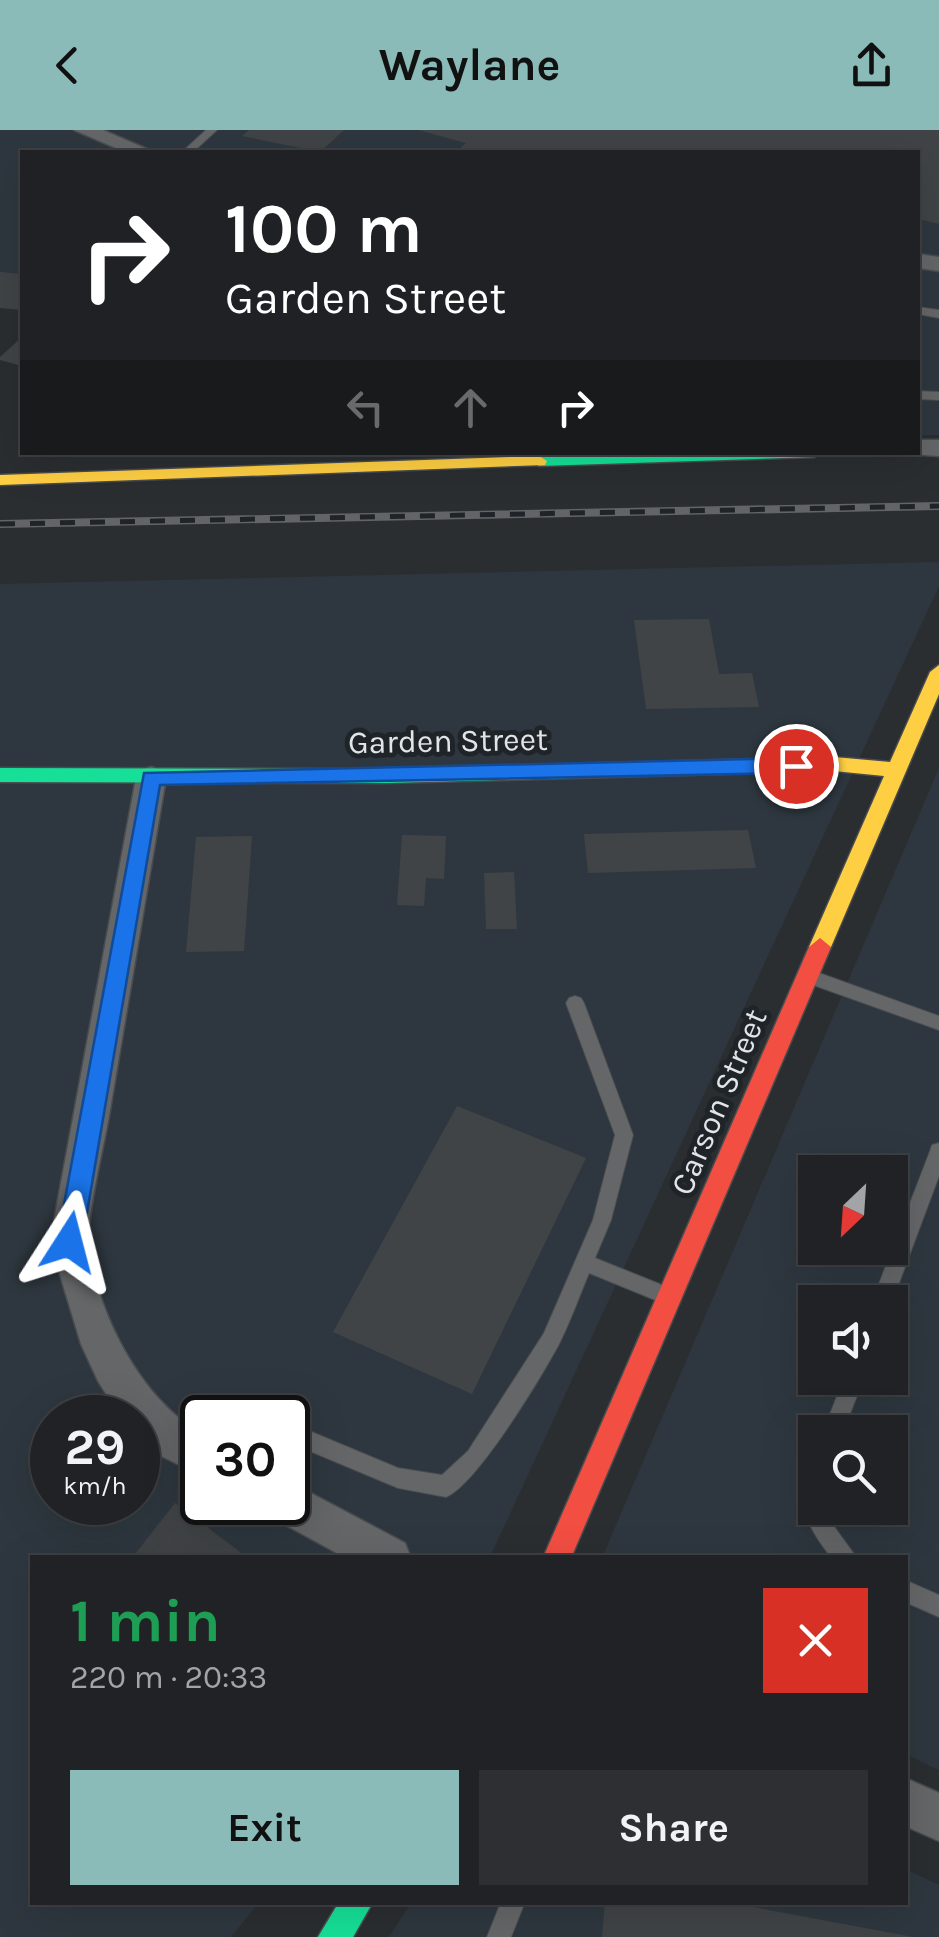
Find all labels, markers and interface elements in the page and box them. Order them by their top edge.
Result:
icon: back [40,38,95,93]
icon: share [844,38,899,93]
text: Waylane [379,39,560,91]
text: 100 m [225,188,423,270]
icon: right [60,190,190,320]
text: Garden Street [225,272,506,324]
icon: left [338,380,393,435]
icon: ahead [443,380,498,435]
icon: right [548,380,603,435]
street label: Garden Street [348,721,548,761]
pin [754,724,839,809]
icon: arrive [769,739,824,794]
street label: Carson Street [663,1004,775,1200]
north arrow [798,1155,908,1265]
map controls [798,1155,908,1525]
position arrow [17,1190,121,1294]
button: sound [798,1285,908,1395]
speed limit sign: 30 [180,1395,310,1525]
button: search [798,1415,908,1525]
text: 29 [65,1418,125,1477]
text: km/h [63,1471,127,1500]
text: 1 min [70,1586,221,1656]
button: close [763,1588,868,1693]
text: 220 m · 20:33 [70,1659,267,1696]
button: Exit [70,1770,459,1885]
button: Share [479,1770,868,1885]

